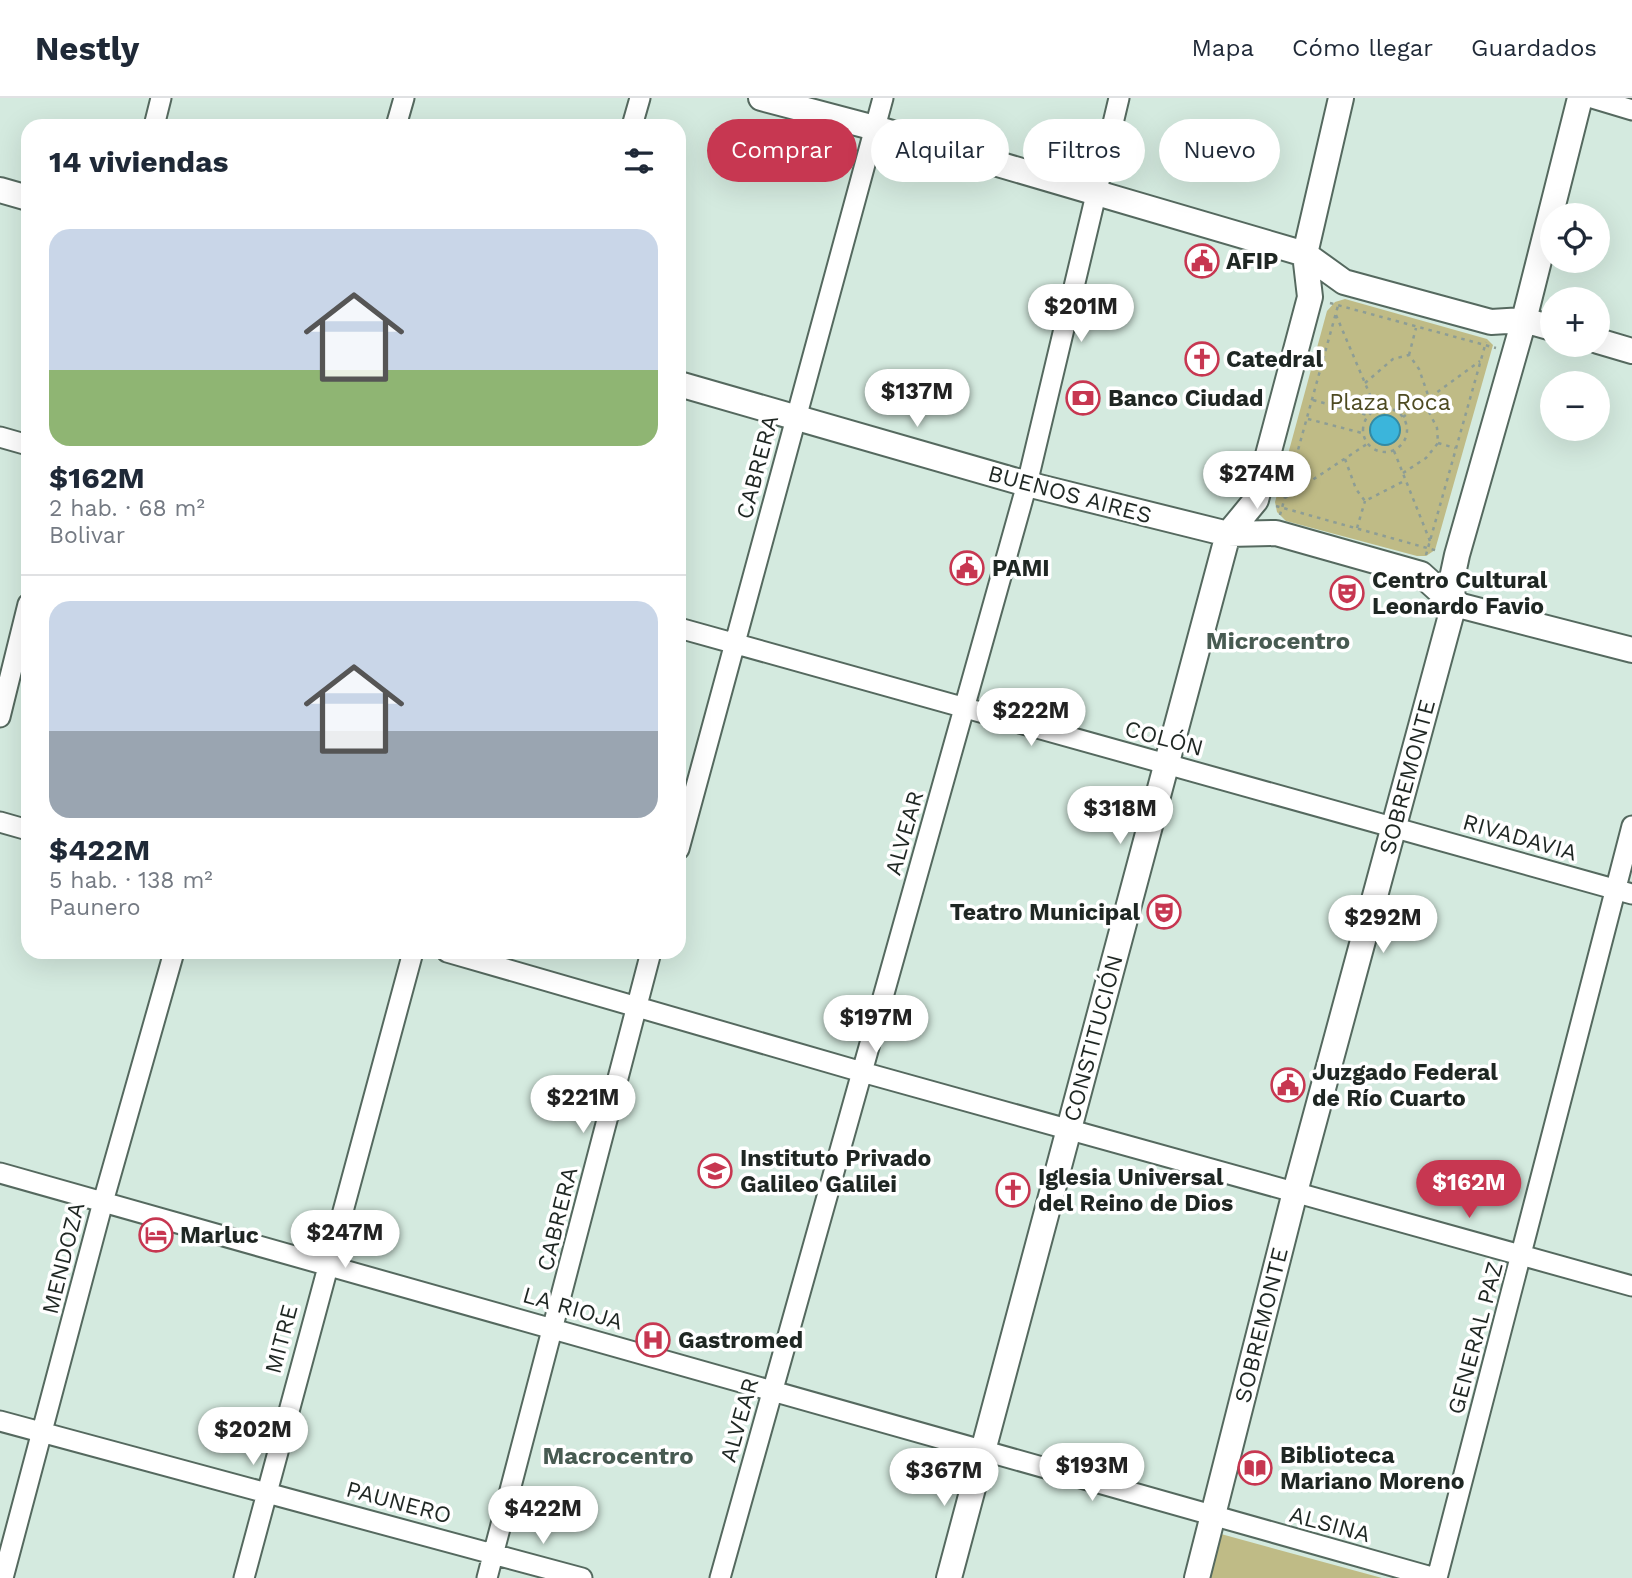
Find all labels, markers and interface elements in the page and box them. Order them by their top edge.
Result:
text: Nestly [35,29,139,68]
text: Mapa [1192,34,1254,62]
text: Cómo llegar [1292,34,1433,62]
text: Guardados [1471,34,1597,62]
chip: Comprar [707,119,857,182]
chip: Alquilar [871,119,1009,182]
chip: Filtros [1023,119,1145,182]
chip: Nuevo [1159,119,1280,182]
icon: filters [620,142,658,180]
text: 14 viviendas [49,144,229,179]
map controls [1540,203,1610,441]
button: locate [1540,203,1610,273]
public building icon: AFIP [1183,242,1221,280]
place label: AFIP [1226,248,1278,275]
icon: home [291,274,417,400]
pin: $201M [1032,285,1130,344]
button: + [1540,287,1610,357]
text: $201M [1044,293,1118,320]
church icon: Catedral [1183,340,1221,378]
place label: Catedral [1226,346,1323,373]
pin: $137M [868,370,966,429]
button: − [1540,371,1610,441]
text: $137M [881,378,953,405]
bank icon: Banco Ciudad [1064,379,1102,417]
place label: Banco Ciudad [1108,385,1263,412]
park label: Plaza Roca [1329,389,1451,416]
street label: CABRERA [731,412,784,522]
pin: $274M [1208,452,1306,511]
text: $162M [49,460,145,495]
street label: BUENOS AIRES [985,460,1155,529]
text: $274M [1219,460,1295,487]
text: 2 hab. · 68 m² [49,495,205,522]
text: Bolivar [49,522,125,549]
public building icon: PAMI [948,549,986,587]
place label: PAMI [992,555,1050,582]
place label: Centro Cultural Leonardo Favio [1372,567,1548,620]
theatre icon: Centro Cultural Leonardo Favio [1328,574,1366,612]
district label: Microcentro [1206,627,1350,655]
icon: home [291,646,417,772]
pin: $222M [982,688,1080,748]
text: $222M [993,697,1069,724]
street label: SOBREMONTE [1374,697,1441,858]
street label: COLÓN [1122,714,1206,762]
pin: $318M [1071,786,1169,846]
street label: ALVEAR [880,788,929,878]
text: $318M [1083,795,1157,822]
street label: RIVADAVIA [1460,808,1580,867]
text: $422M [49,832,150,867]
text: 5 hab. · 138 m² [49,867,213,894]
theatre icon: Teatro Municipal [1145,893,1183,931]
text: Paunero [49,894,141,921]
pin: $292M [1334,896,1432,955]
place label: Teatro Municipal [950,899,1140,926]
text: $292M [1344,904,1422,931]
street label: CONSTITUCIÓN [1057,952,1129,1124]
pin: $197M [827,996,925,1055]
text: $197M [839,1004,913,1031]
place label: Juzgado Federal de Río Cuarto [1312,1059,1498,1112]
public building icon: Juzgado Federal de Río Cuarto [1269,1066,1307,1104]
pin: $221M [534,1076,632,1135]
text: $221M [546,1084,620,1111]
place label: Instituto Privado Galileo Galilei [740,1145,931,1198]
school or university icon: Instituto Privado Galileo Galilei [696,1152,734,1190]
pin: $162M [1420,1160,1518,1220]
street label: CABRERA [532,1164,583,1274]
place label: Iglesia Universal del Reino de Dios [1038,1164,1233,1217]
text: $162M [1432,1169,1506,1196]
church icon: Iglesia Universal del Reino de Dios [994,1171,1032,1209]
street label: MENDOZA [37,1199,90,1317]
pin: $247M [296,1210,394,1270]
hotel icon: Marluc [137,1216,175,1254]
text: $247M [307,1219,383,1246]
place label: Marluc [180,1222,259,1249]
street label: SOBREMONTE [1229,1245,1294,1406]
street label: GENERAL PAZ [1442,1259,1509,1417]
street label: LA RIOJA [520,1281,626,1336]
street label: MITRE [259,1302,304,1377]
hospital icon: Gastromed [634,1321,672,1359]
place label: Gastromed [678,1327,803,1354]
street label: ALVEAR [715,1375,764,1465]
pin: $202M [204,1408,302,1467]
text: $202M [214,1416,292,1443]
district label: Macrocentro [542,1442,694,1470]
place label: Biblioteca Mariano Moreno [1280,1442,1464,1495]
pin: $193M [1043,1444,1141,1503]
pin: $367M [895,1448,993,1508]
library icon: Biblioteca Mariano Moreno [1236,1449,1274,1487]
text: $193M [1055,1452,1129,1479]
text: $367M [906,1457,982,1484]
street label: PAUNERO [343,1475,454,1529]
pin: $422M [494,1486,592,1546]
text: $422M [504,1495,582,1522]
street label: ALSINA [1287,1501,1373,1548]

